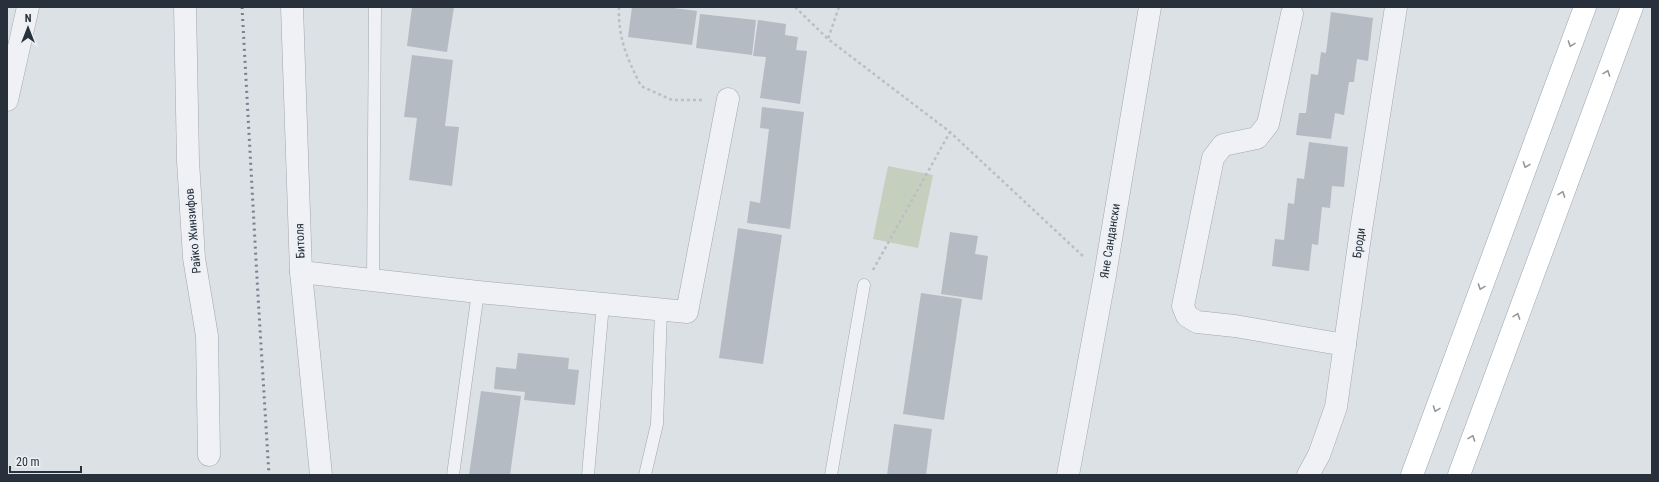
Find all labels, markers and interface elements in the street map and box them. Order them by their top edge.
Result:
north arrow [8,8,48,48]
text: N [25,12,32,25]
one-way arrow [1568,40,1576,47]
one-way arrow [1603,69,1611,76]
one-way arrow [1522,162,1530,169]
street label: Райко Жинзифов [182,188,204,274]
one-way arrow [1557,191,1565,198]
street label: Яне Сандански [1097,203,1123,279]
street label: Битоля [292,223,308,259]
street label: Броди [1350,227,1368,259]
one-way arrow [1477,284,1485,291]
one-way arrow [1512,313,1520,320]
one-way arrow [1433,406,1441,413]
one-way arrow [1467,435,1476,442]
scale bar [10,448,81,474]
text: 20 m [16,455,40,469]

